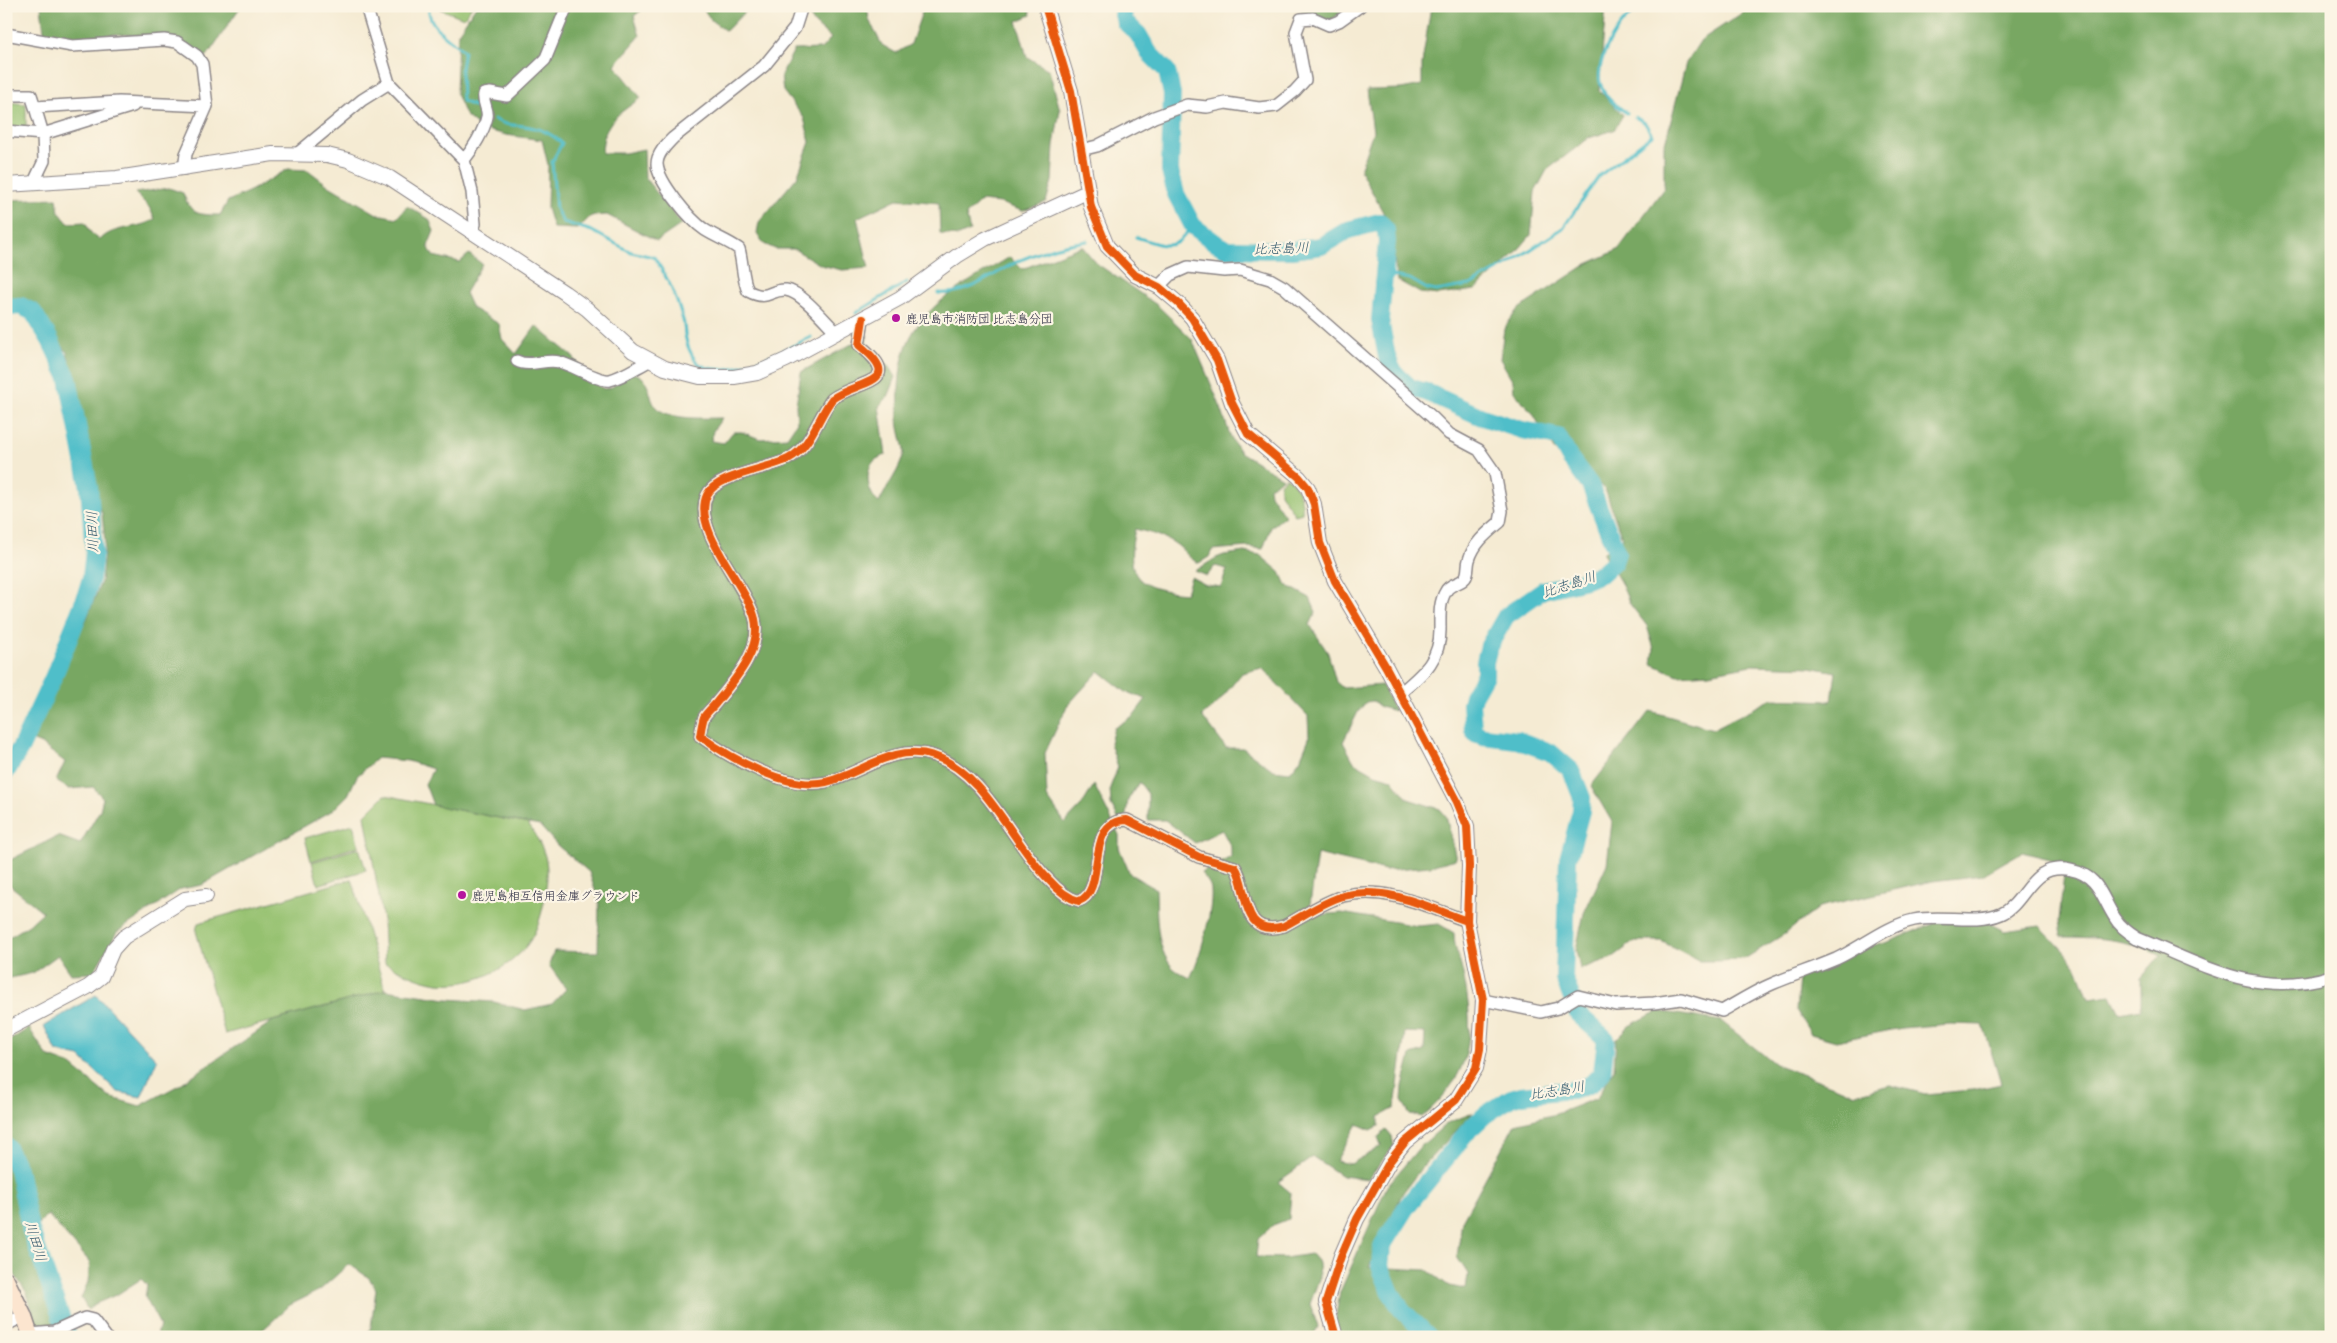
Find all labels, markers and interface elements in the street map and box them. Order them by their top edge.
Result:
water label: 比志島川 [1253,238,1309,258]
place label: 鹿児島市消防団 比志島分団 [906,311,1053,326]
marker: 鹿児島市消防団 比志島分団 [890,312,902,324]
water label: 川田川 [82,511,102,553]
water label: 比志島川 [1540,567,1598,601]
place label: 鹿児島相互信用金庫グラウンド [472,888,640,903]
marker: 鹿児島相互信用金庫グラウンド [456,889,468,901]
water label: 比志島川 [1528,1077,1586,1103]
water label: 川田川 [21,1218,51,1264]

